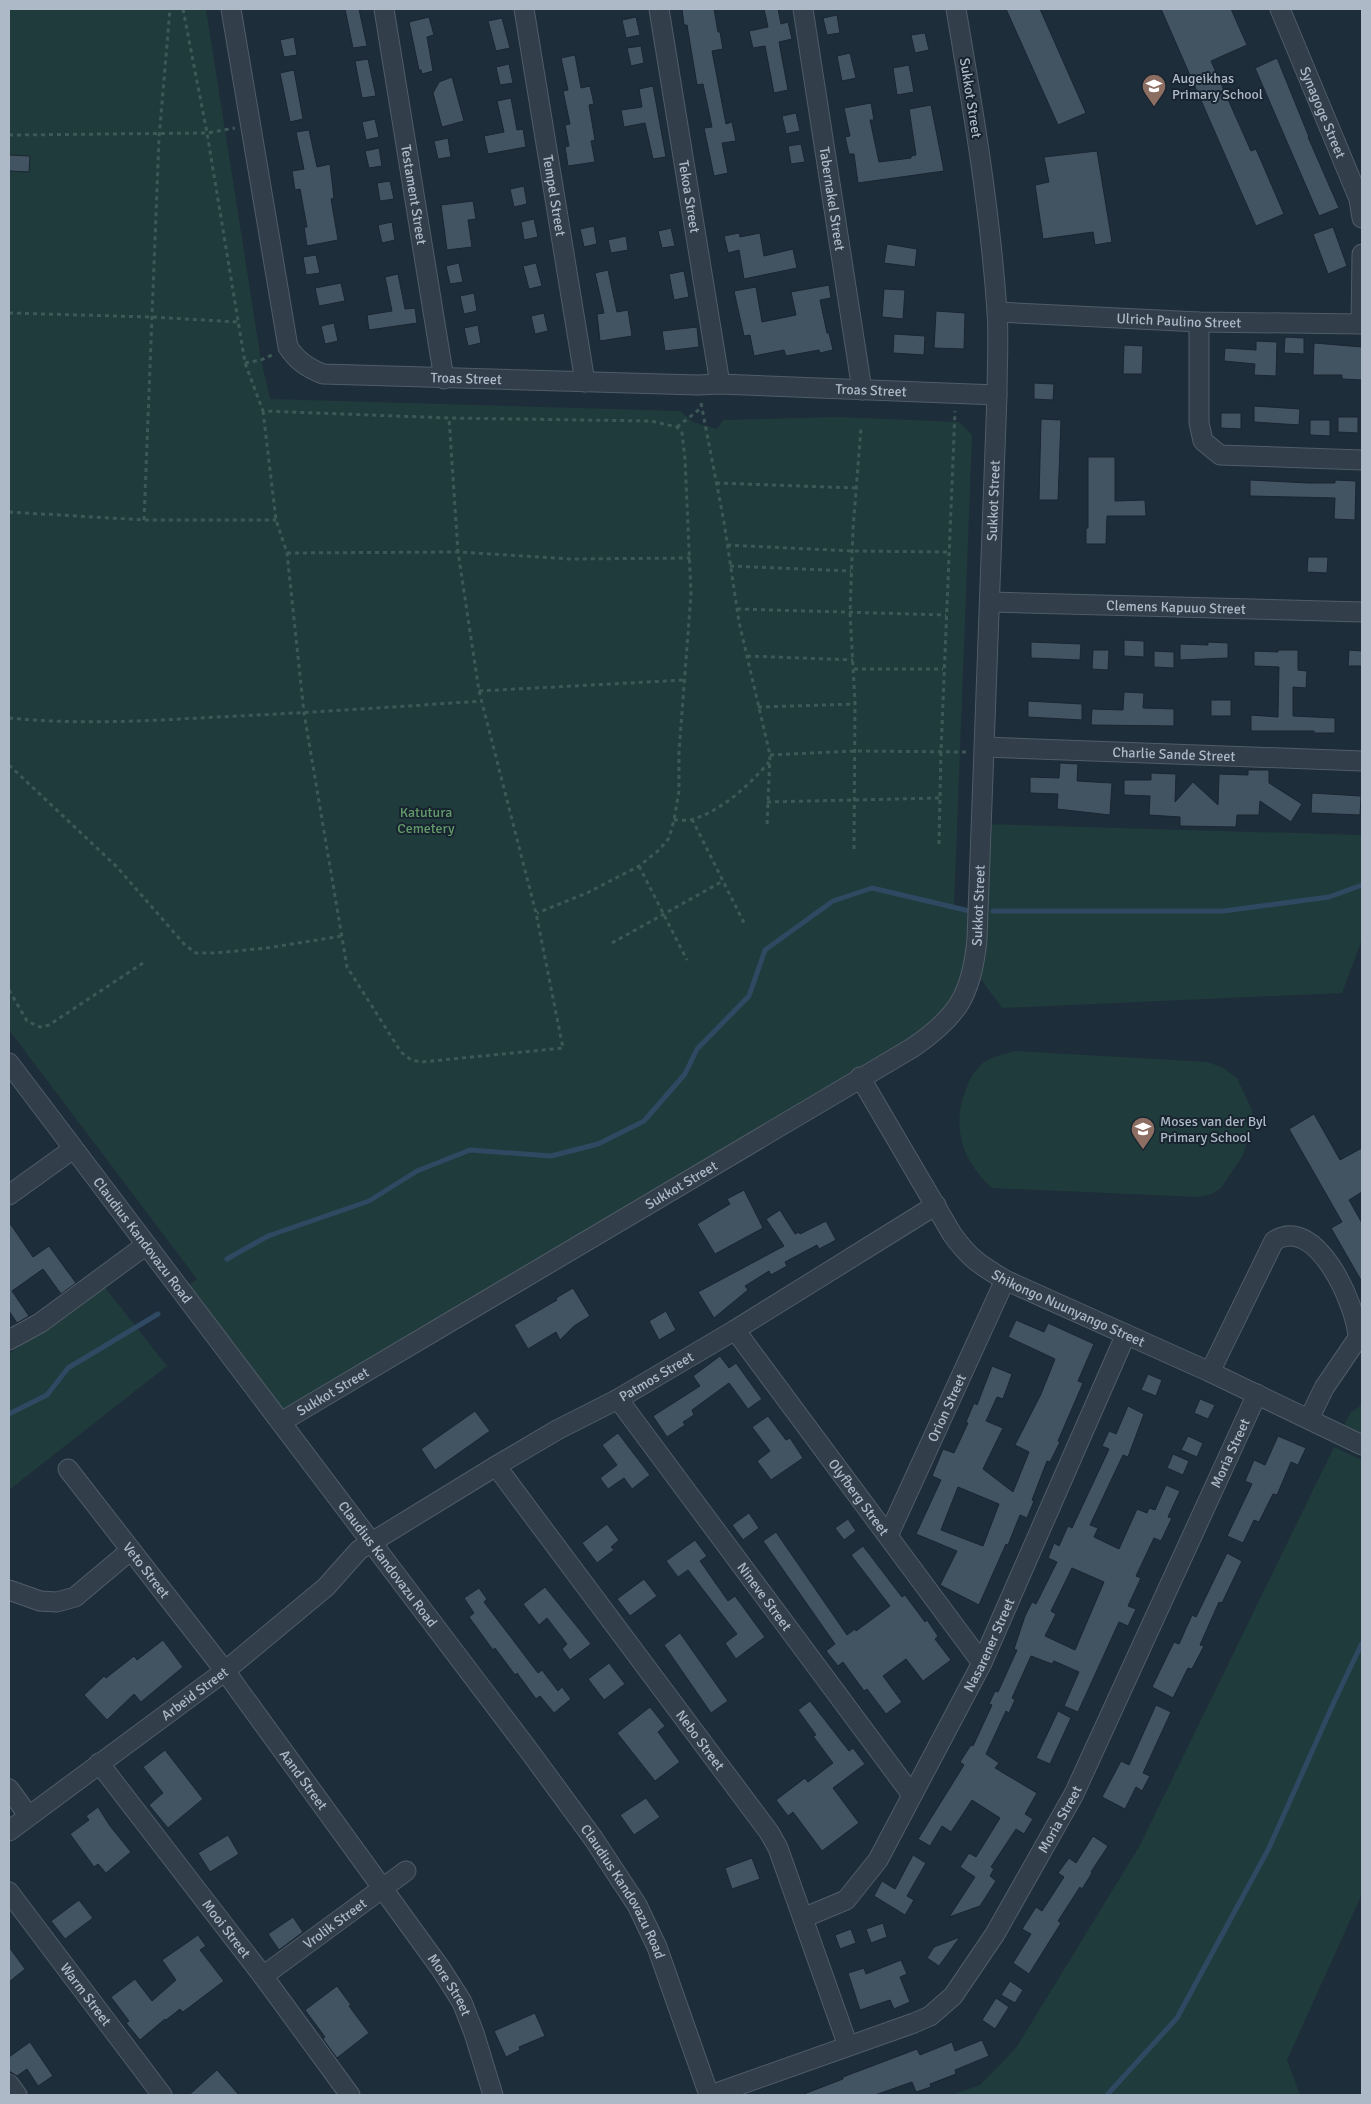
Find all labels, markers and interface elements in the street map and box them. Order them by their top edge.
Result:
street label: Sukkot Street [956,57,985,139]
street label: Synagoge Street [1296,64,1349,161]
place label: Augeikhas Primary School [1172,70,1263,103]
school or university icon: Augeikhas Primary School [1141,73,1167,107]
street label: Testament Street [397,143,430,246]
street label: Tabernakel Street [815,146,848,252]
street label: Tempel Street [539,154,569,238]
street label: Tekoa Street [675,159,703,234]
street label: Ulrich Paulino Street [1116,310,1241,332]
street label: Troas Street [430,369,502,388]
street label: Troas Street [835,381,907,400]
street label: Sukkot Street [984,460,1004,541]
street label: Clemens Kapuuo Street [1106,597,1246,618]
street label: Charlie Sande Street [1112,744,1236,765]
park label: Katutura Cemetery [397,804,455,837]
street label: Sukkot Street [968,865,989,947]
place label: Moses van der Byl Primary School [1160,1113,1267,1146]
school or university icon: Moses van der Byl Primary School [1130,1116,1156,1150]
street label: Sukkot Street [642,1157,720,1213]
street label: Claudius Kandovazu Road [89,1174,196,1307]
street label: Shikongo Nuunyango Street [988,1266,1147,1351]
street label: Patmos Street [616,1348,697,1406]
street label: Sukkot Street [294,1364,372,1420]
street label: Orion Street [924,1371,970,1445]
street label: Moria Street [1207,1416,1254,1491]
street label: Olyfberg Street [825,1456,893,1539]
street label: Claudius Kandovazu Road [334,1498,440,1631]
street label: Veto Street [119,1539,173,1602]
street label: Nineve Street [733,1559,795,1634]
street label: Nasarener Street [960,1596,1018,1695]
street label: Arbeid Street [158,1664,232,1724]
street label: Nebo Street [672,1707,728,1774]
street label: Aand Street [276,1746,331,1813]
street label: Moria Street [1034,1783,1086,1856]
street label: Claudius Kandovazu Road [577,1821,668,1961]
street label: Vrolik Street [300,1895,370,1953]
street label: Mooi Street [198,1896,254,1962]
street label: More Street [424,1951,475,2018]
street label: Warm Street [56,1960,115,2029]

